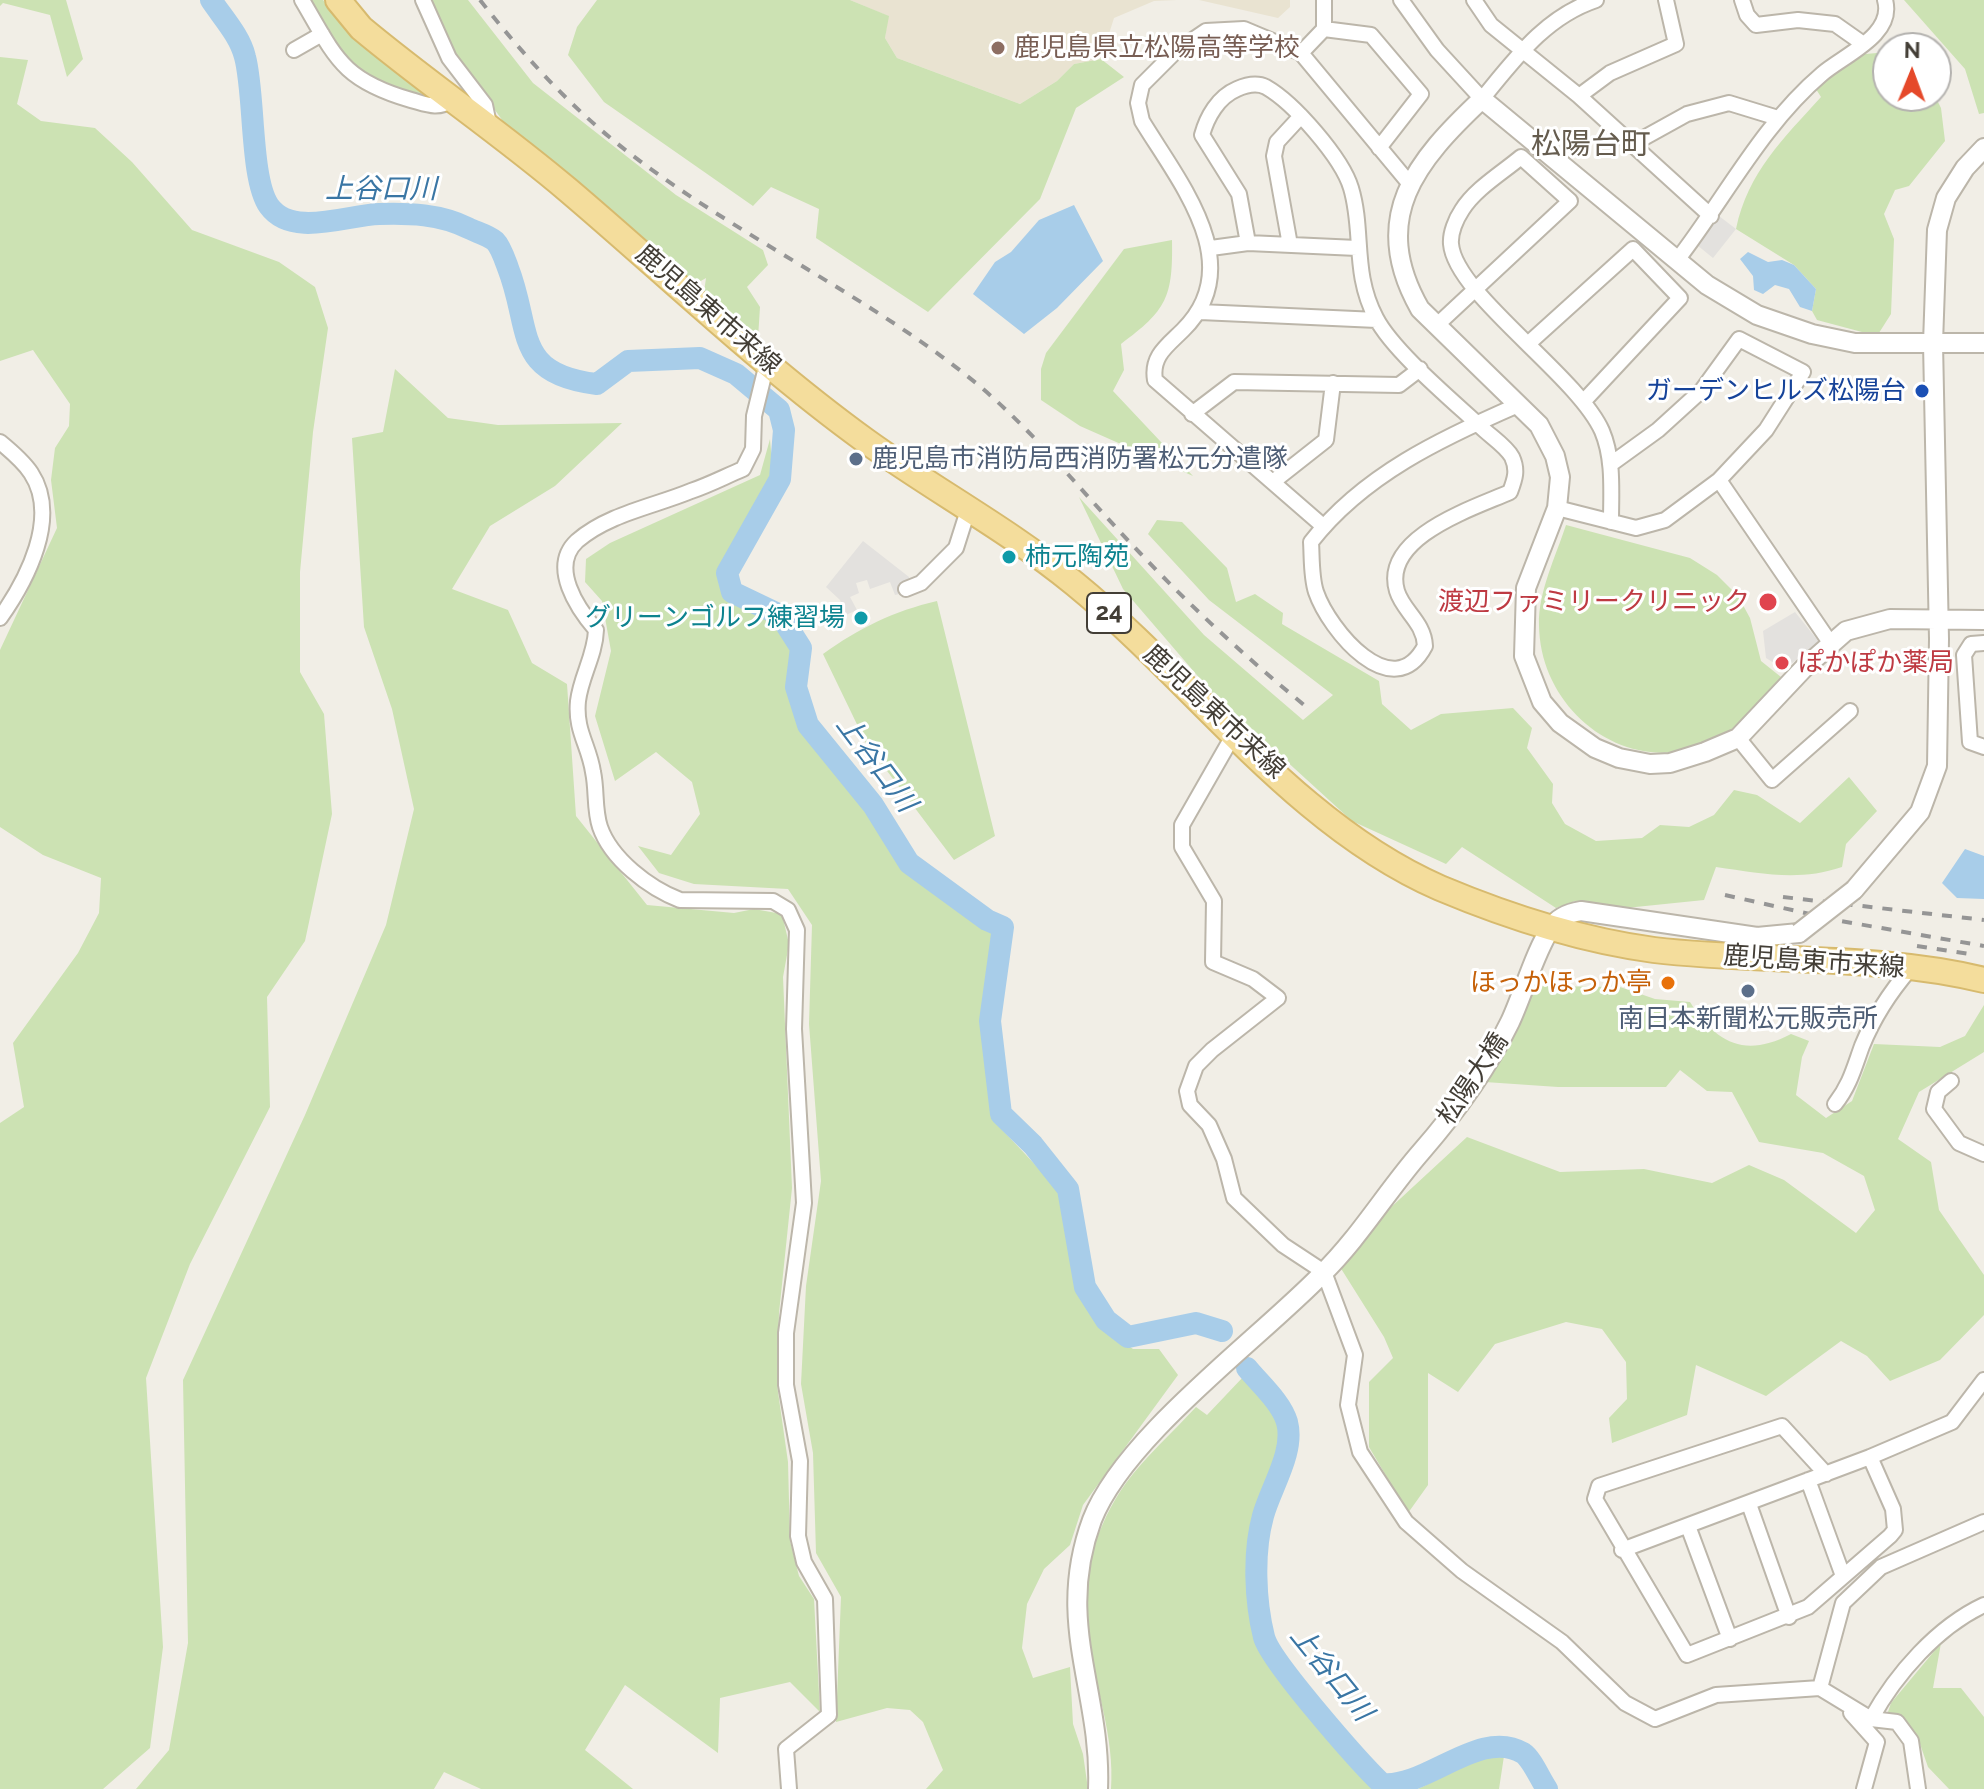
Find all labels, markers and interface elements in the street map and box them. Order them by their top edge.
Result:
place label: 鹿児島県立松陽高等学校 [1014,32,1300,64]
north arrow [1872,32,1952,112]
text: N [1904,37,1921,63]
marker: 鹿児島県立松陽高等学校 [989,39,1007,57]
district label: 松陽台町 [1531,127,1651,163]
water label: 上谷口川 [325,173,437,207]
street label: 鹿児島東市来線 [629,239,787,381]
place label: ガーデンヒルズ松陽台 [1646,375,1906,407]
marker: ガーデンヒルズ松陽台 [1913,382,1931,400]
place label: 鹿児島市消防局西消防署松元分遣隊 [872,443,1288,475]
marker: 鹿児島市消防局西消防署松元分遣隊 [847,450,865,468]
place label: 柿元陶苑 [1025,541,1129,573]
marker: 柿元陶苑 [1000,548,1018,566]
place label: 渡辺ファミリークリニック [1438,586,1750,618]
marker: 渡辺ファミリークリニック [1757,591,1779,613]
road number: 24 [1087,593,1131,633]
place label: グリーンゴルフ練習場 [585,602,845,634]
marker: グリーンゴルフ練習場 [852,609,870,627]
street label: 鹿児島東市来線 [1137,639,1291,785]
place label: ぽかぽか薬局 [1798,647,1954,679]
marker: ぽかぽか薬局 [1773,654,1791,672]
water label: 上谷口川 [829,709,923,819]
street label: 鹿児島東市来線 [1722,940,1906,984]
place label: ほっかほっか亭 [1470,967,1652,999]
marker: ほっかほっか亭 [1659,974,1677,992]
marker: 南日本新聞松元販売所 [1739,982,1757,1000]
place label: 南日本新聞松元販売所 [1618,1003,1878,1035]
street label: 松陽大橋 [1431,1027,1515,1131]
water label: 上谷口川 [1283,1620,1379,1728]

